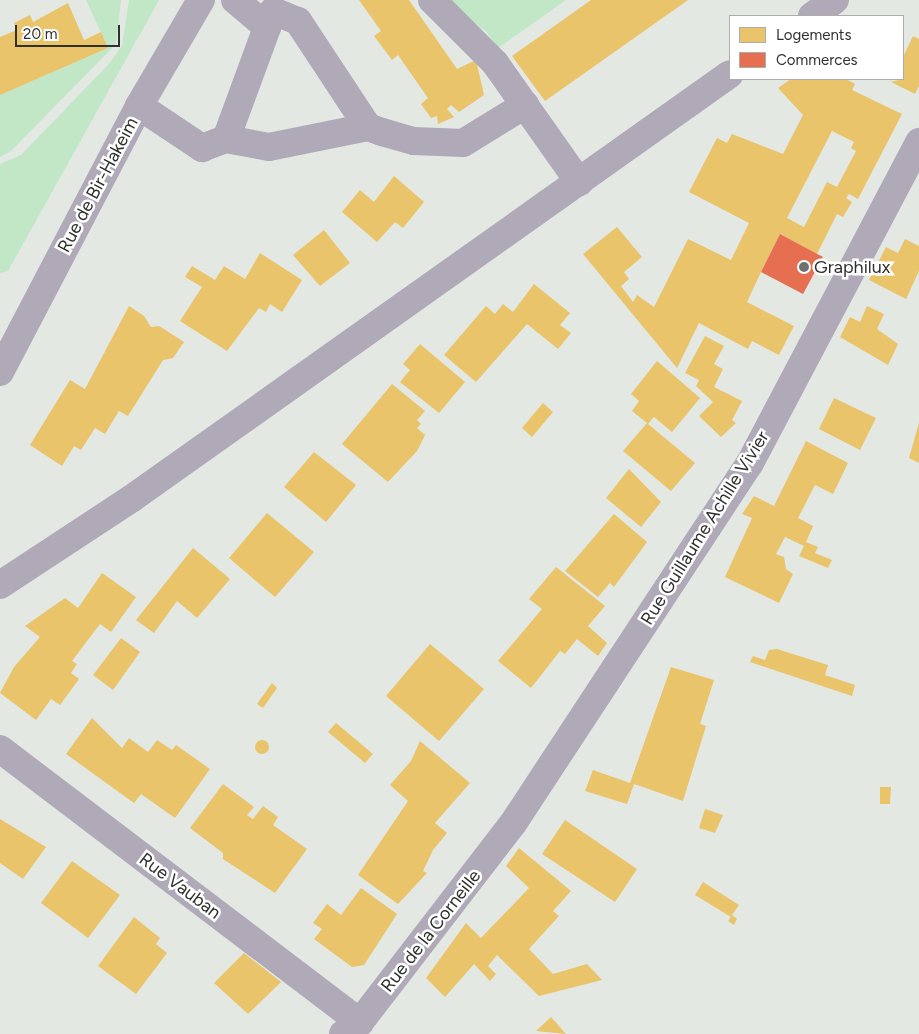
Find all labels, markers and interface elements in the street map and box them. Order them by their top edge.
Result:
scale bar [18,15,122,47]
legend [729,15,904,80]
text: 20 m [23,25,57,43]
text: Logements [776,26,851,44]
text: Commerces [776,51,858,69]
street label: Rue de Bir-Hakeim [53,114,143,256]
place label: Graphilux [814,256,890,278]
marker: Graphilux [798,261,810,273]
street label: Rue Guillaume Achille Vivier [636,427,774,629]
street label: Rue Vauban [135,848,225,924]
street label: Rue de la Corneille [377,866,485,996]

